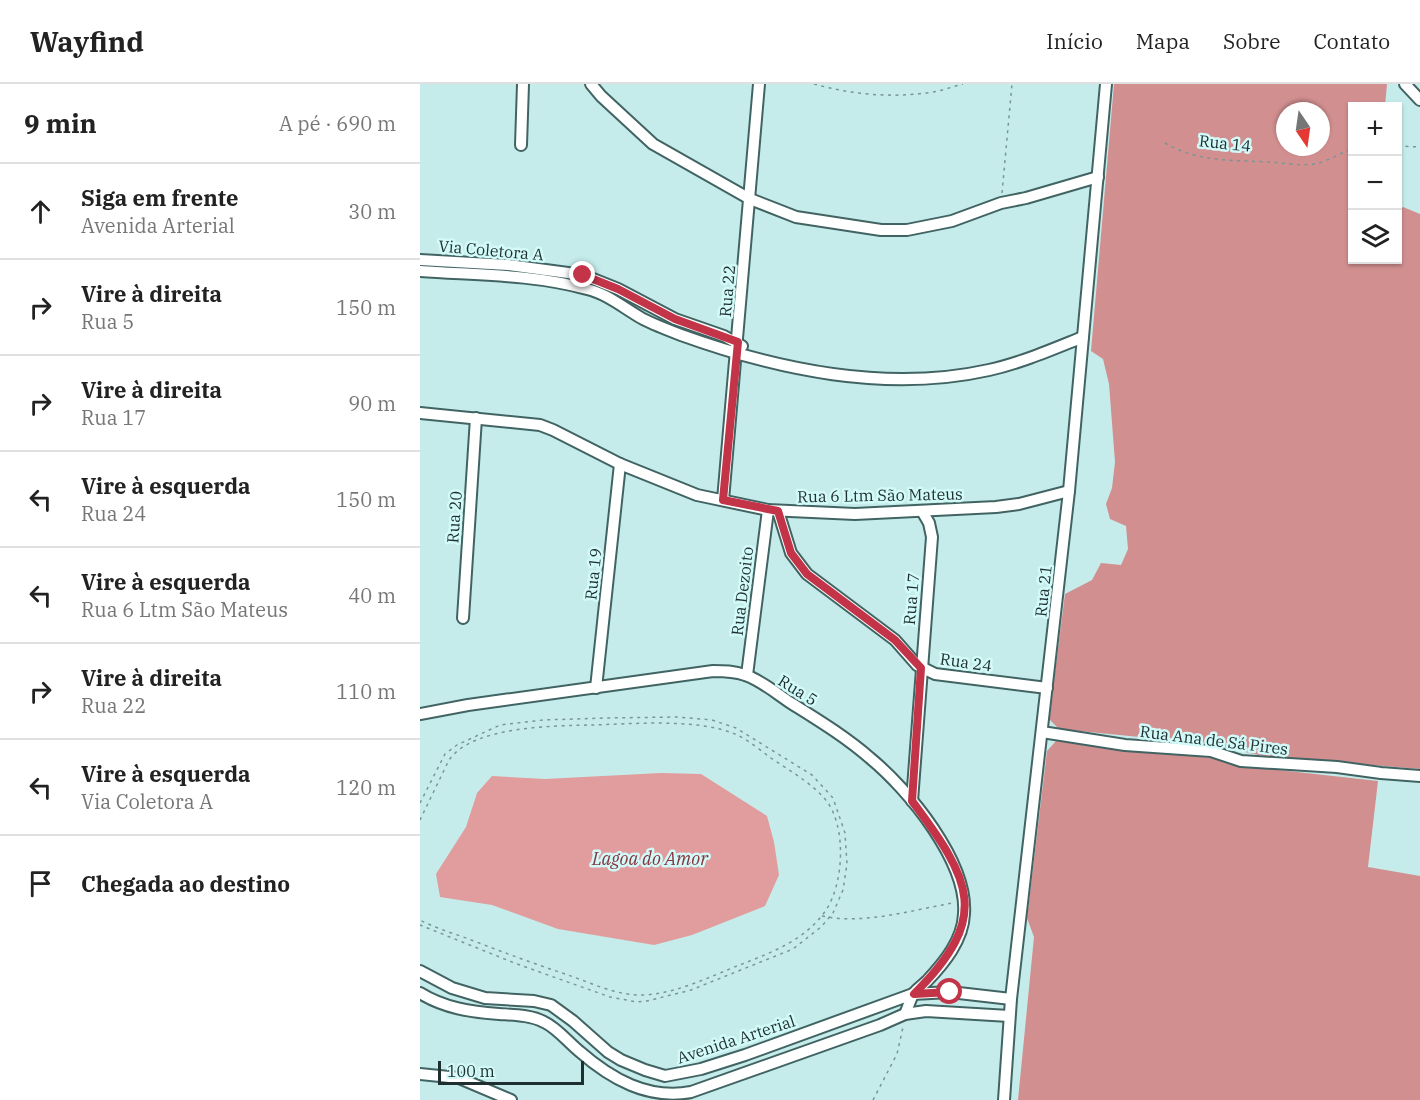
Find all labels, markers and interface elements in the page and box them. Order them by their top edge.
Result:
text: Wayfind [30,23,144,60]
text: Início [1046,27,1103,55]
text: Mapa [1136,27,1190,55]
text: Sobre [1223,27,1280,55]
text: Contato [1313,27,1390,55]
north arrow [1276,102,1330,156]
map controls [1348,102,1402,264]
button: + [1348,102,1402,156]
text: 9 min [24,106,97,140]
text: A pé · 690 m [279,110,396,137]
street label: Rua 14 [1198,130,1252,156]
button: − [1348,156,1402,210]
text: Siga em frente [81,183,238,212]
icon: ahead [24,195,57,228]
text: 30 m [348,198,396,225]
button: layers [1348,210,1402,264]
text: Avenida Arterial [81,212,235,239]
street label: Via Coletora A [438,235,544,265]
route end [569,261,595,287]
street label: Rua 22 [715,264,739,318]
text: Vire à direita [81,279,222,308]
icon: right [24,291,57,324]
text: 150 m [336,294,396,321]
text: Rua 5 [81,308,134,335]
text: Vire à direita [81,375,222,404]
icon: right [24,387,57,420]
text: 90 m [348,390,396,417]
text: Rua 17 [81,404,146,431]
text: Vire à esquerda [81,471,251,500]
icon: left [24,483,57,516]
street label: Rua 6 Ltm São Mateus [797,484,963,506]
text: 150 m [336,486,396,513]
street label: Rua 20 [442,490,466,544]
text: Rua 24 [81,500,146,527]
street label: Rua Dezoito [727,545,757,637]
street label: Rua 19 [580,547,606,601]
street label: Rua 21 [1030,564,1056,618]
text: Vire à esquerda [81,567,251,596]
street label: Rua 17 [899,572,923,626]
icon: left [24,579,57,612]
text: 40 m [348,582,396,609]
text: Rua 6 Ltm São Mateus [81,596,288,623]
street label: Rua 24 [939,648,993,676]
text: Vire à direita [81,663,222,692]
street label: Rua 5 [775,670,821,710]
icon: right [24,675,57,708]
text: 110 m [336,678,396,705]
text: Rua 22 [81,692,146,719]
street label: Rua Ana de Sá Pires [1139,721,1289,759]
text: Vire à esquerda [81,759,251,788]
icon: left [24,771,57,804]
text: 120 m [336,774,396,801]
text: Via Coletora A [81,788,213,815]
water label: Lagoa do Amor [591,847,709,870]
icon: arrive [24,867,57,900]
text: Chegada ao destino [81,869,290,898]
route start [936,978,962,1004]
street label: Avenida Arterial [674,1010,798,1068]
scale bar [438,1058,584,1086]
text: 100 m [447,1061,495,1081]

